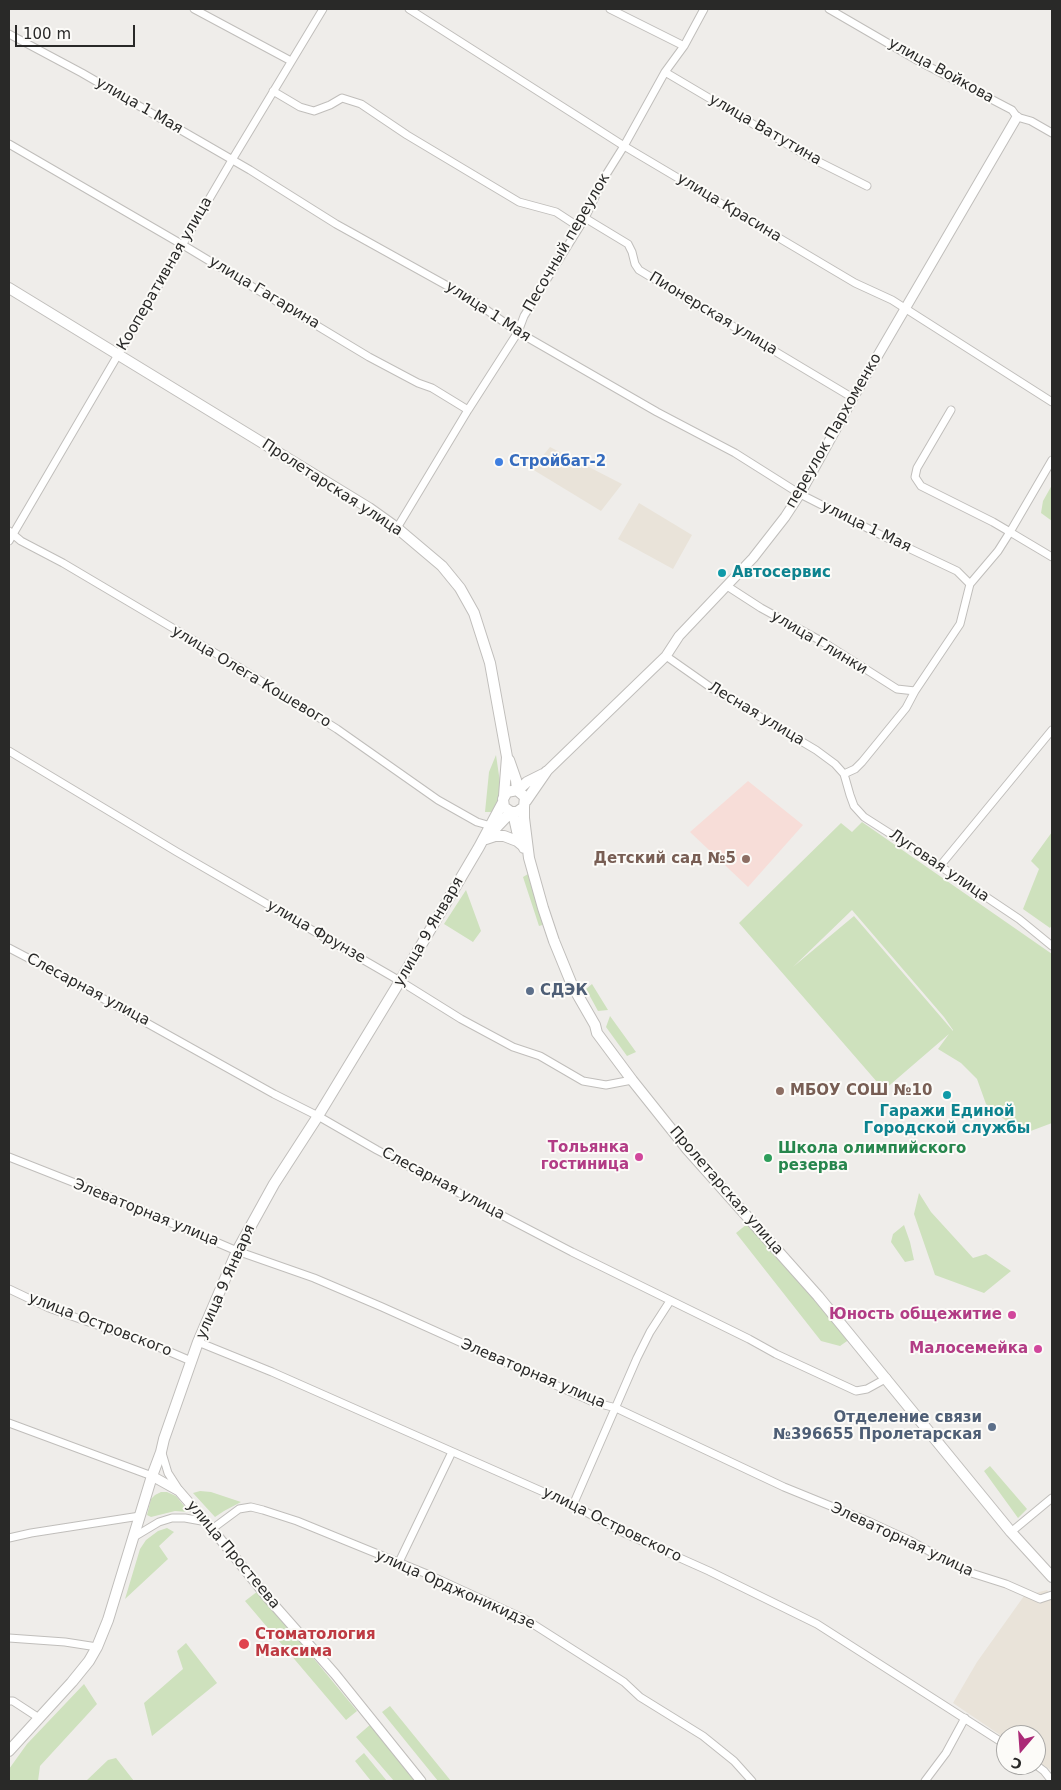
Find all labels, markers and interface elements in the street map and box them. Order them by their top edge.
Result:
scale bar [18,15,138,47]
text: 100 m [23,25,71,43]
street label: улица Войкова [885,35,997,107]
street label: улица 1 Мая [92,74,186,138]
street label: улица Ватутина [706,90,824,170]
street label: Песочный переулок [520,170,614,316]
street label: улица Красина [673,170,785,246]
street label: Кооперативная улица [114,194,216,354]
street label: улица Гагарина [205,253,323,333]
street label: Пионерская улица [646,269,780,359]
street label: улица 1 Мая [442,278,534,346]
street label: переулок Пархоменко [782,350,886,512]
street label: Пролетарская улица [258,436,406,540]
place label: Стройбат-2 [509,453,606,471]
marker: Стройбат-2 [493,456,505,468]
street label: улица 1 Мая [818,497,914,557]
place label: Автосервис [732,564,831,582]
marker: Автосервис [716,567,728,579]
street label: улица Глинки [767,607,871,679]
street label: улица Олега Кошевого [168,622,334,732]
street label: Лесная улица [705,678,807,750]
street label: Луговая улица [886,826,992,906]
place label: Детский сад №5 [594,850,736,868]
marker: Детский сад №5 [740,853,752,865]
street label: улица 9 Января [390,874,468,990]
street label: улица Фрунзе [264,897,368,967]
street label: Слесарная улица [23,950,153,1030]
place label: СДЭК [540,982,588,1000]
marker: СДЭК [524,985,536,997]
place label: МБОУ СОШ №10 [790,1082,932,1100]
marker: МБОУ СОШ №10 [774,1085,786,1097]
marker: Гаражи Единой Городской службы [941,1089,953,1101]
place label: Гаражи Единой Городской службы [864,1103,1030,1138]
street label: Пролетарская улица [665,1123,787,1259]
place label: Тольянка гостиница [541,1139,629,1174]
place label: Школа олимпийского резерва [778,1140,966,1175]
street label: Слесарная улица [378,1144,508,1224]
marker: Тольянка гостиница [633,1151,645,1163]
marker: Школа олимпийского резерва [762,1152,774,1164]
street label: Элеваторная улица [71,1176,221,1250]
street label: улица 9 Января [193,1222,259,1342]
street label: улица Островского [26,1289,174,1361]
place label: Юность общежитие [829,1306,1002,1324]
marker: Юность общежитие [1006,1309,1018,1321]
street label: Элеваторная улица [458,1335,608,1413]
place label: Малосемейка [909,1340,1028,1358]
marker: Малосемейка [1032,1343,1044,1355]
place label: Отделение связи №396655 Пролетарская [773,1409,982,1444]
marker: Отделение связи №396655 Пролетарская [986,1421,998,1433]
street label: улица Островского [540,1484,684,1566]
street label: улица Простеева [182,1497,284,1613]
street label: Элеваторная улица [828,1499,976,1581]
street label: улица Орджоникидзе [372,1547,538,1633]
place label: Стоматология Максима [255,1626,376,1661]
marker: Стоматология Максима [237,1637,251,1651]
north arrow [996,1725,1046,1775]
text: С [1009,1754,1024,1773]

